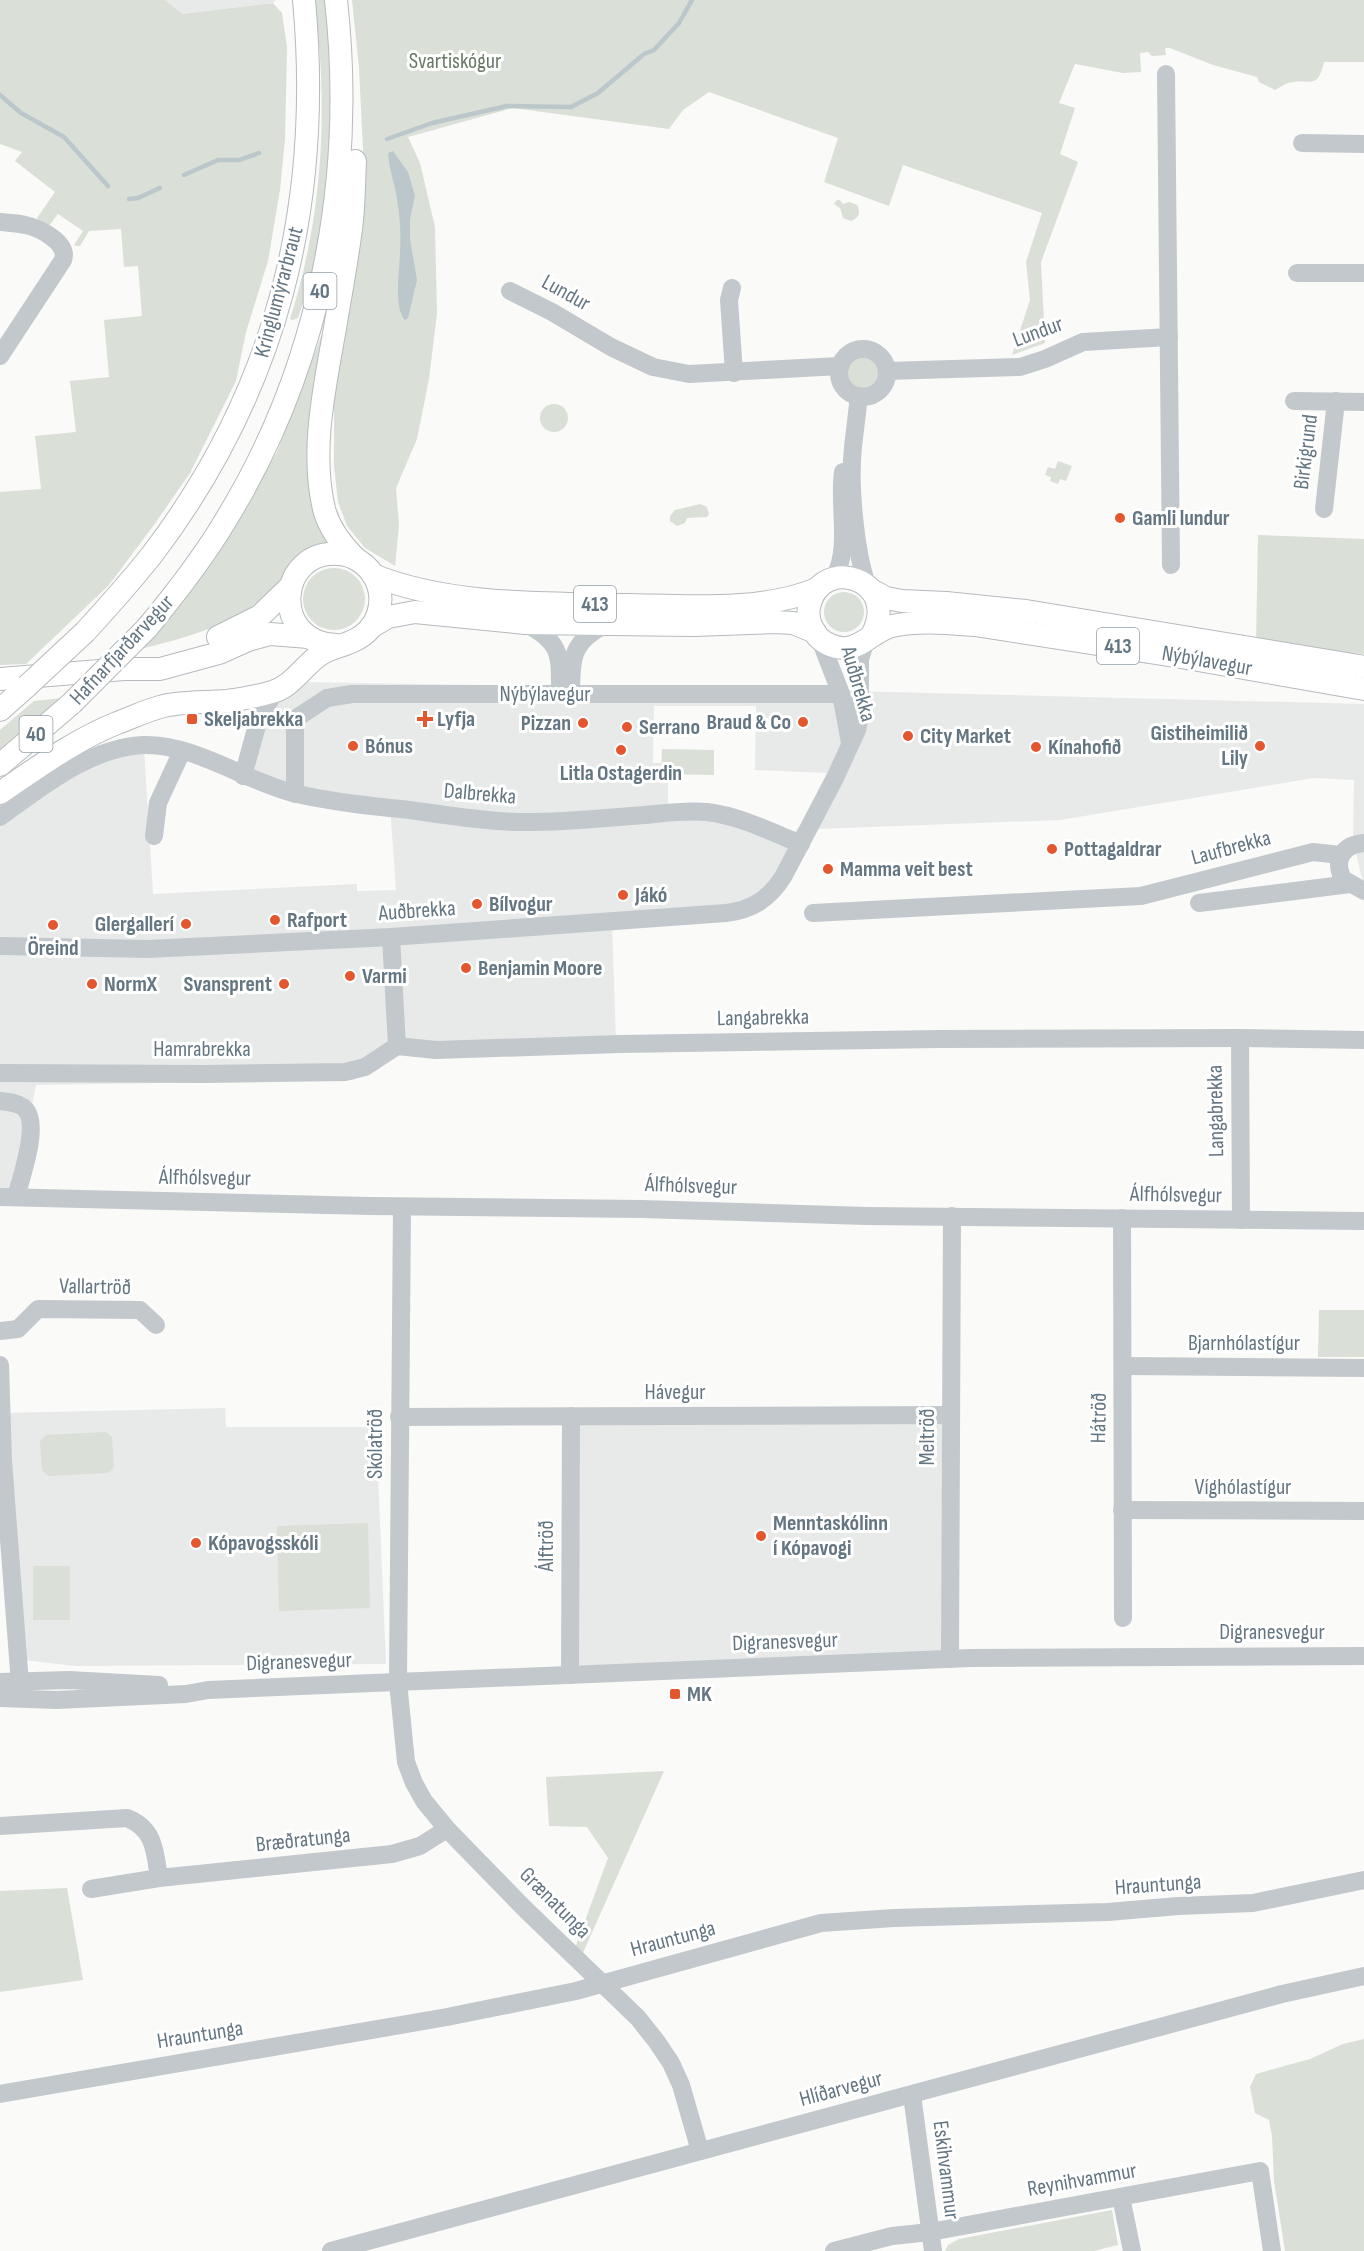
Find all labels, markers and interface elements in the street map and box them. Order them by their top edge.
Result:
park label: Svartiskógur [409,48,501,75]
street label: Kringlumýrarbraut [249,223,310,360]
street label: Lundur [537,269,595,317]
road number: 40 [304,273,336,309]
street label: Lundur [1009,311,1067,353]
street label: Birkigrund [1288,413,1324,491]
place label: Gamli lundur [1132,505,1230,532]
marker: Gamli lundur [1113,511,1127,525]
road number: 413 [574,586,616,622]
street label: Hafnarfjarðarvegur [64,589,180,711]
road number: 413 [1097,628,1139,664]
street label: Nýbýlavegur [1160,640,1254,682]
street label: Auðbrekka [834,642,882,725]
street label: Nýbýlavegur [499,681,591,708]
place label: Skeljabrekka [204,706,303,733]
place label: Lyfja [437,706,475,733]
place label: Braud & Co [707,709,791,736]
place label: Pizzan [521,710,571,737]
marker: Skeljabrekka [185,712,199,726]
marker: Lyfja [418,712,432,726]
place label: Serrano [639,714,700,741]
marker: Braud & Co [796,715,810,729]
road number: 40 [20,716,52,752]
marker: Pizzan [576,716,590,730]
marker: Serrano [620,720,634,734]
place label: Gistiheimilið Lily [1150,720,1248,772]
place label: City Market [920,723,1011,750]
marker: City Market [901,729,915,743]
place label: Bónus [365,733,413,760]
place label: Kínahofið [1048,734,1121,761]
marker: Bónus [346,739,360,753]
marker: Gistiheimilið Lily [1253,739,1267,753]
marker: Kínahofið [1029,740,1043,754]
marker: Litla Ostagerdin [614,743,628,757]
place label: Litla Ostagerdin [560,760,682,787]
street label: Dalbrekka [443,777,517,811]
street label: Laufbrekka [1188,824,1274,872]
place label: Pottagaldrar [1064,836,1162,863]
marker: Pottagaldrar [1045,842,1059,856]
place label: Mamma veit best [840,856,973,883]
marker: Mamma veit best [821,862,835,876]
place label: Jákó [634,882,667,909]
marker: Jákó [616,888,630,902]
place label: Bílvogur [489,891,553,918]
street label: Auðbrekka [377,895,456,927]
marker: Bílvogur [470,897,484,911]
place label: Rafport [287,907,347,934]
place label: Glergallerí [95,911,175,938]
marker: Rafport [268,913,282,927]
marker: Glergallerí [179,917,193,931]
marker: Öreind [46,918,60,932]
place label: Öreind [27,935,79,962]
place label: Benjamin Moore [478,955,602,982]
marker: Benjamin Moore [459,961,473,975]
place label: Varmi [362,963,407,990]
marker: Varmi [343,969,357,983]
place label: NormX [104,971,158,998]
place label: Svansprent [183,971,272,998]
marker: NormX [85,977,99,991]
marker: Svansprent [277,977,291,991]
street label: Langabrekka [717,1004,809,1032]
street label: Hamrabrekka [153,1036,251,1063]
street label: Langabrekka [1202,1065,1230,1157]
street label: Álfhólsvegur [158,1164,251,1192]
street label: Álfhólsvegur [644,1171,737,1201]
street label: Álfhólsvegur [1129,1181,1222,1209]
street label: Vallartröð [59,1273,131,1301]
street label: Bjarnhólastígur [1188,1330,1300,1357]
street label: Hávegur [645,1379,705,1406]
street label: Hátröð [1085,1392,1113,1444]
street label: Skólatröð [362,1409,389,1479]
street label: Meltröð [914,1409,941,1465]
street label: Víghólastígur [1195,1474,1291,1501]
place label: Menntaskólinn í Kópavogi [773,1510,888,1562]
street label: Álftröð [533,1520,560,1573]
marker: Menntaskólinn í Kópavogi [754,1529,768,1543]
place label: Kópavogsskóli [208,1530,319,1557]
marker: Kópavogsskóli [189,1536,203,1550]
street label: Digranesvegur [1219,1619,1325,1646]
street label: Digranesvegur [732,1627,838,1657]
street label: Digranesvegur [246,1647,352,1677]
place label: MK [687,1681,712,1708]
marker: MK [668,1687,682,1701]
street label: Bræðratunga [254,1822,352,1858]
street label: Grænatunga [514,1862,596,1944]
street label: Hrauntunga [1114,1869,1202,1901]
street label: Hrauntunga [628,1915,718,1963]
street label: Hrauntunga [155,2015,245,2055]
street label: Hlíðarvegur [797,2065,885,2113]
street label: Eskihvammur [927,2119,965,2221]
street label: Reynihvammur [1025,2157,1139,2203]

